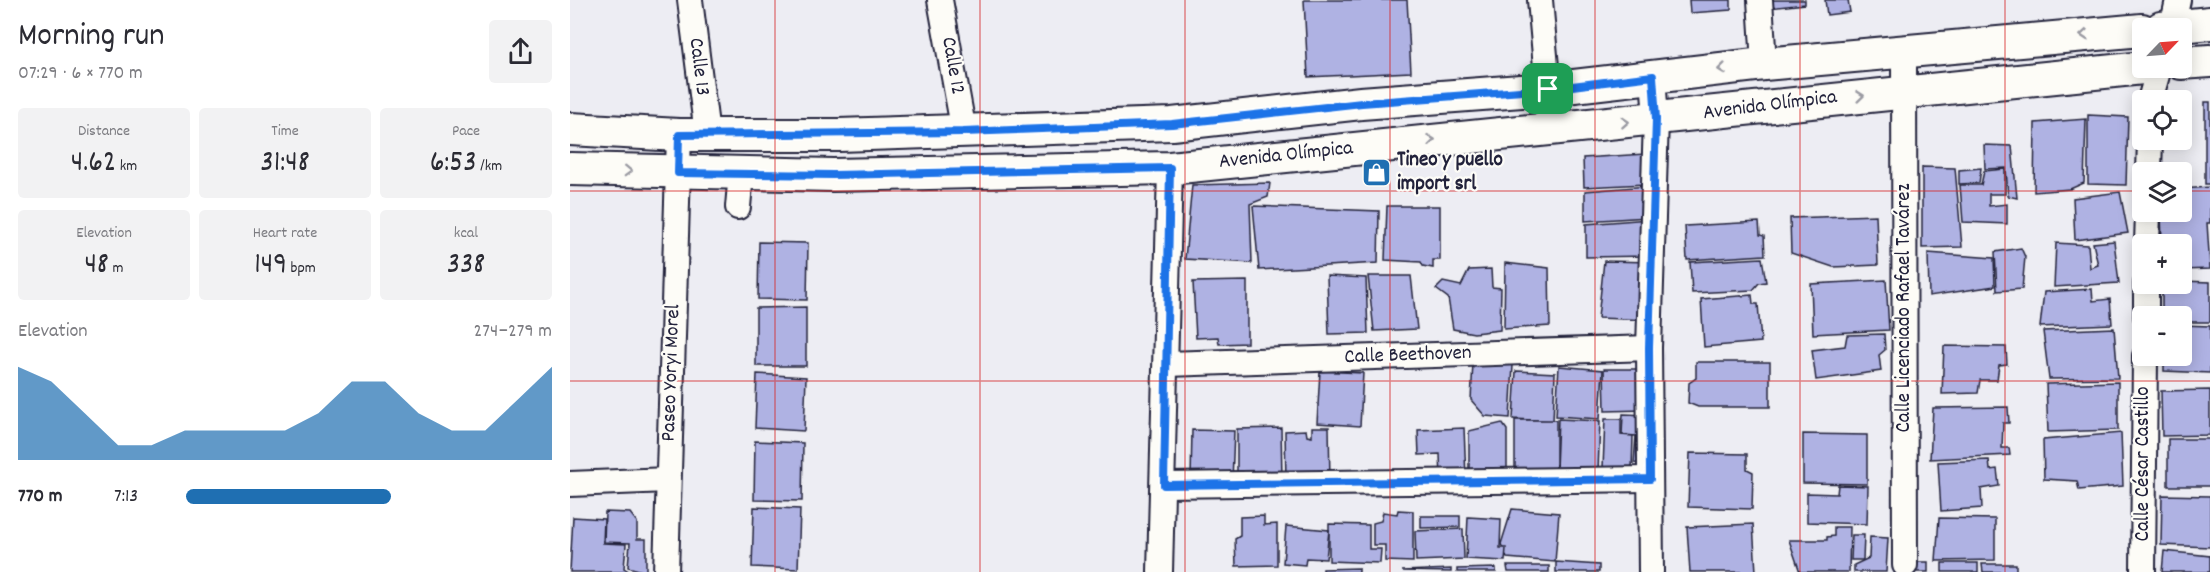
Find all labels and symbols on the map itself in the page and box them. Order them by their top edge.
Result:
north arrow [2132,18,2192,78]
one-way arrow [2079,28,2088,41]
street label: Calle 12 [932,35,972,97]
street label: Calle 13 [680,36,716,98]
one-way arrow [1718,62,1727,75]
pin [1522,63,1573,114]
street label: Avenida Olímpica [1701,83,1840,129]
one-way arrow [1856,90,1865,102]
one-way arrow [1620,115,1629,128]
street label: Avenida Olímpica [1217,134,1356,178]
one-way arrow [1426,134,1435,147]
place label: Tineo y puello import srl [1397,146,1503,200]
shop icon: Tineo y puello import srl [1360,157,1392,189]
one-way arrow [624,165,633,178]
street label: Calle Licenciado Rafael Tavárez [1890,183,1920,433]
street label: Paseo Yoryi Morel [655,304,689,442]
street label: Calle Beethoven [1344,339,1472,373]
street label: Calle César Castillo [2129,387,2159,541]

